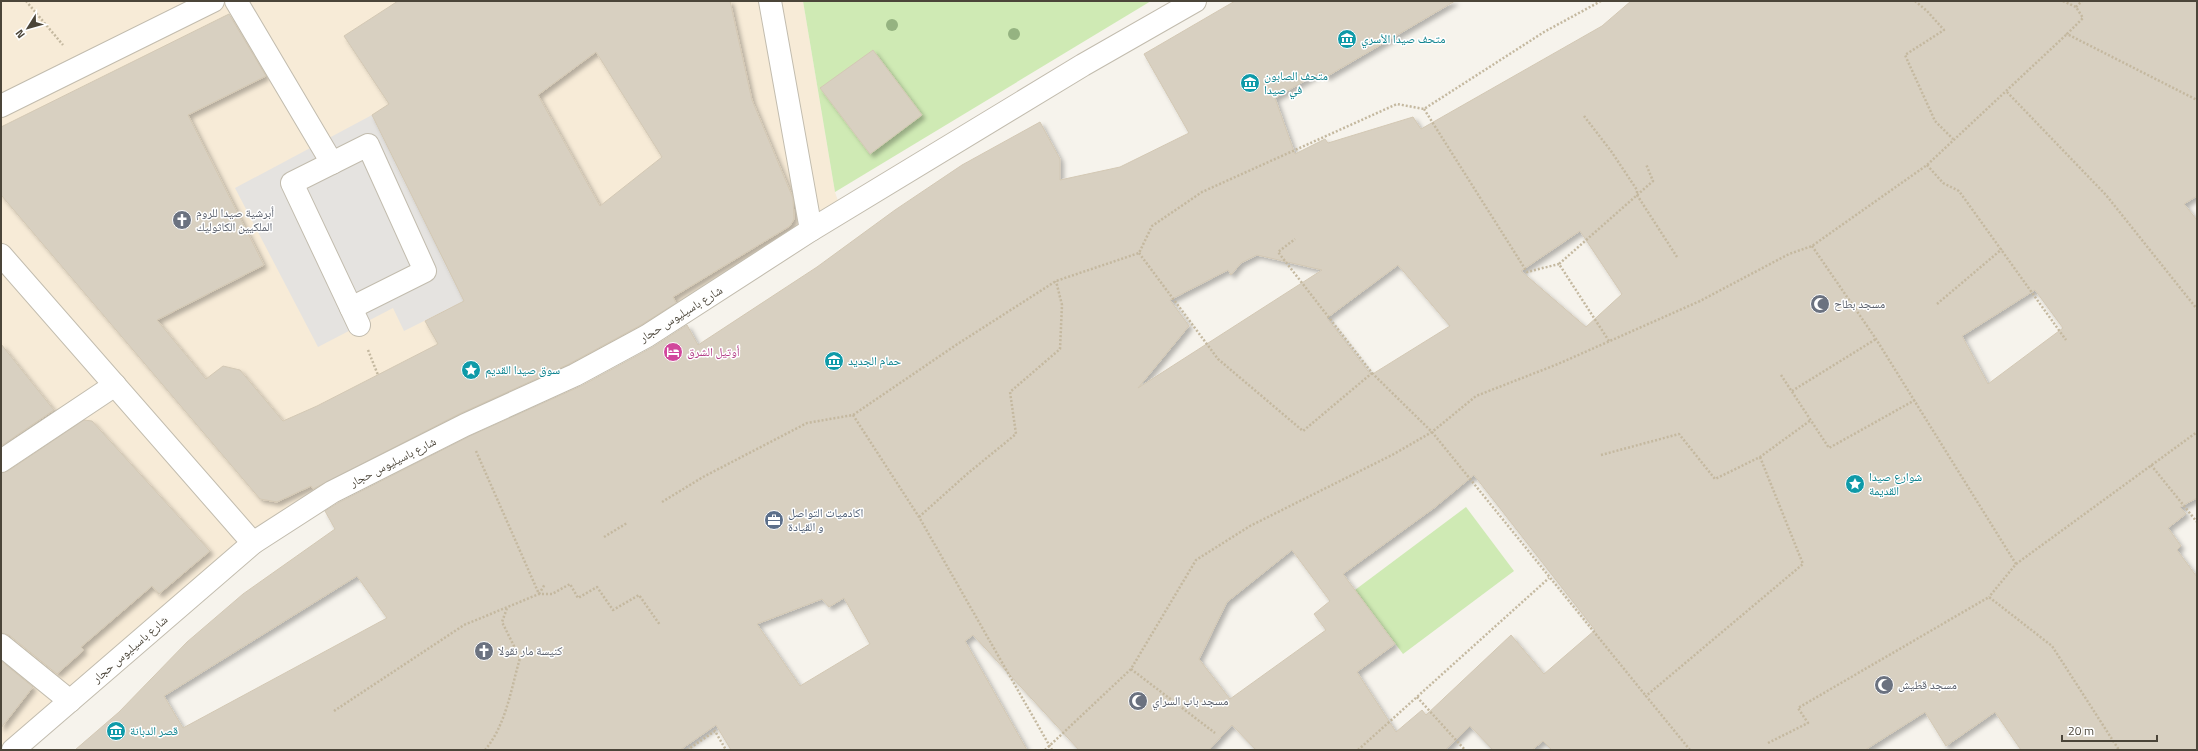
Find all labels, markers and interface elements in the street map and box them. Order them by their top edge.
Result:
north arrow [8,8,48,48]
text: N [11,26,29,42]
museum icon: متحف صيدا الأسري [1336,28,1358,50]
place label: متحف صيدا الأسري [1361,29,1445,49]
place label: متحف الصابون في صيدا [1264,66,1328,100]
museum icon: متحف الصابون في صيدا [1239,72,1261,94]
place label: أبرشية صيدا للروم الملكيين الكاثوليك [196,203,274,236]
church icon: أبرشية صيدا للروم الملكيين الكاثوليك [171,209,193,231]
street label: شارع باسيليوس حجار [635,280,726,347]
mosque icon: مسجد بطاح [1809,293,1831,315]
place label: مسجد بطاح [1834,294,1885,313]
hotel icon: أوتيل الشرق [662,341,684,363]
place label: أوتيل الشرق [687,342,740,361]
museum icon: حمام الجديد [823,350,845,372]
place label: حمام الجديد [848,351,901,370]
place icon: سوق صيدا القديم [460,359,482,381]
place label: سوق صيدا القديم [485,360,560,379]
street label: شارع باسيليوس حجار [345,431,439,492]
place label: شوارع صيدا القديمة [1869,467,1922,500]
place icon: شوارع صيدا القديمة [1844,473,1866,495]
place label: اكادميات التواصل و القيادة [788,503,863,536]
office icon: اكادميات التواصل و القيادة [763,509,785,531]
street label: شارع باسيليوس حجار [87,610,172,688]
church icon: كنيسة مار نقولا [473,640,495,662]
place label: كنيسة مار نقولا [498,641,562,660]
mosque icon: مسجد قطيش [1873,674,1895,696]
place label: مسجد قطيش [1898,675,1957,694]
mosque icon: مسجد باب السراي [1127,690,1149,712]
place label: مسجد باب السراي [1152,691,1228,711]
scale bar [2062,717,2157,743]
museum icon: قصر الدبانة [105,720,127,742]
place label: قصر الدبانة [130,721,178,740]
text: 20 m [2068,721,2094,740]

